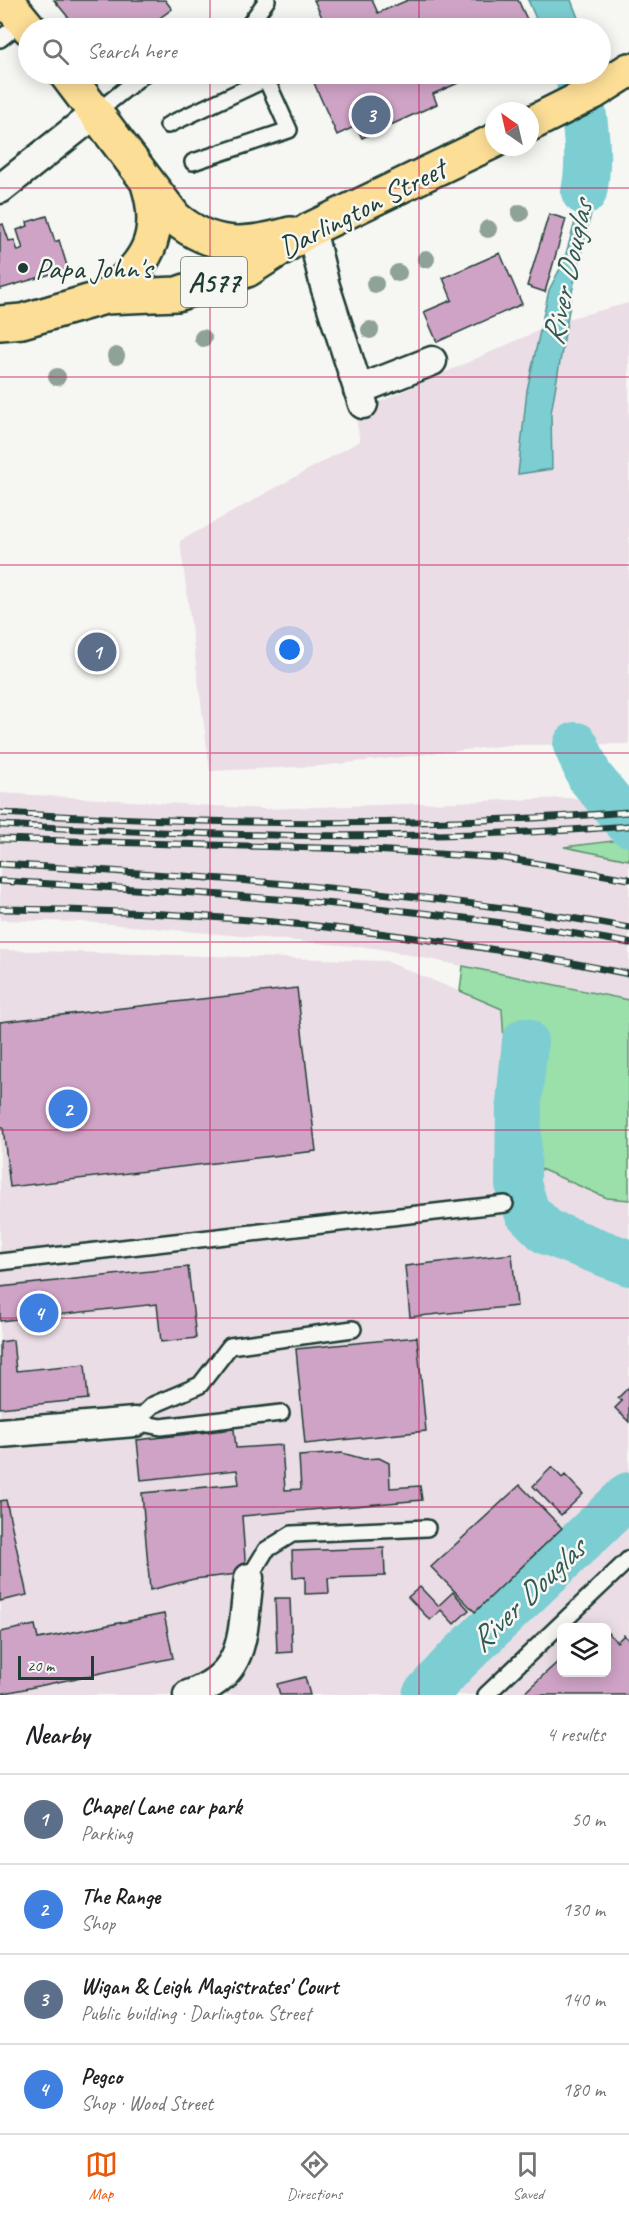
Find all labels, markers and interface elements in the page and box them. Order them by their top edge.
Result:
search box [18,18,611,84]
icon: search [39,35,72,68]
text: Search here [87,37,177,65]
pin: 3 [352,92,391,138]
north arrow [485,102,539,156]
street label: Darlington Street [272,148,456,266]
water label: River Douglas [532,192,603,349]
place label: Papa John's [35,249,155,287]
road number: A577 [181,257,247,307]
marker: Papa John's [16,261,30,275]
pin: 1 [78,630,116,674]
your location [275,635,304,664]
pin: 2 [48,1086,88,1132]
pin: 4 [20,1290,58,1336]
water label: River Douglas [460,1526,597,1660]
map controls [557,1623,611,1677]
button: layers [557,1623,611,1677]
scale bar [18,1653,94,1680]
text: 20 m [27,1656,54,1676]
text: Nearby [24,1718,89,1751]
text: 4 results [546,1722,605,1747]
text: Chapel Lane car park [81,1793,242,1821]
text: 1 [39,1807,48,1832]
text: 50 m [571,1807,605,1832]
text: Parking [81,1821,133,1846]
text: The Range [81,1883,160,1911]
text: 2 [39,1897,48,1922]
text: 130 m [562,1897,605,1922]
text: Shop [81,1911,115,1936]
text: Wigan & Leigh Magistrates' Court [81,1973,338,2001]
text: 3 [39,1987,48,2012]
text: 140 m [562,1987,605,2012]
text: Public building · Darlington Street [81,2001,311,2026]
text: Pegco [81,2063,122,2091]
text: 4 [39,2077,48,2102]
text: 180 m [562,2077,605,2102]
text: Shop · Wood Street [81,2091,213,2116]
tab: Map [85,2148,118,2204]
tab: Directions [287,2148,342,2204]
tab: Saved [511,2148,544,2204]

